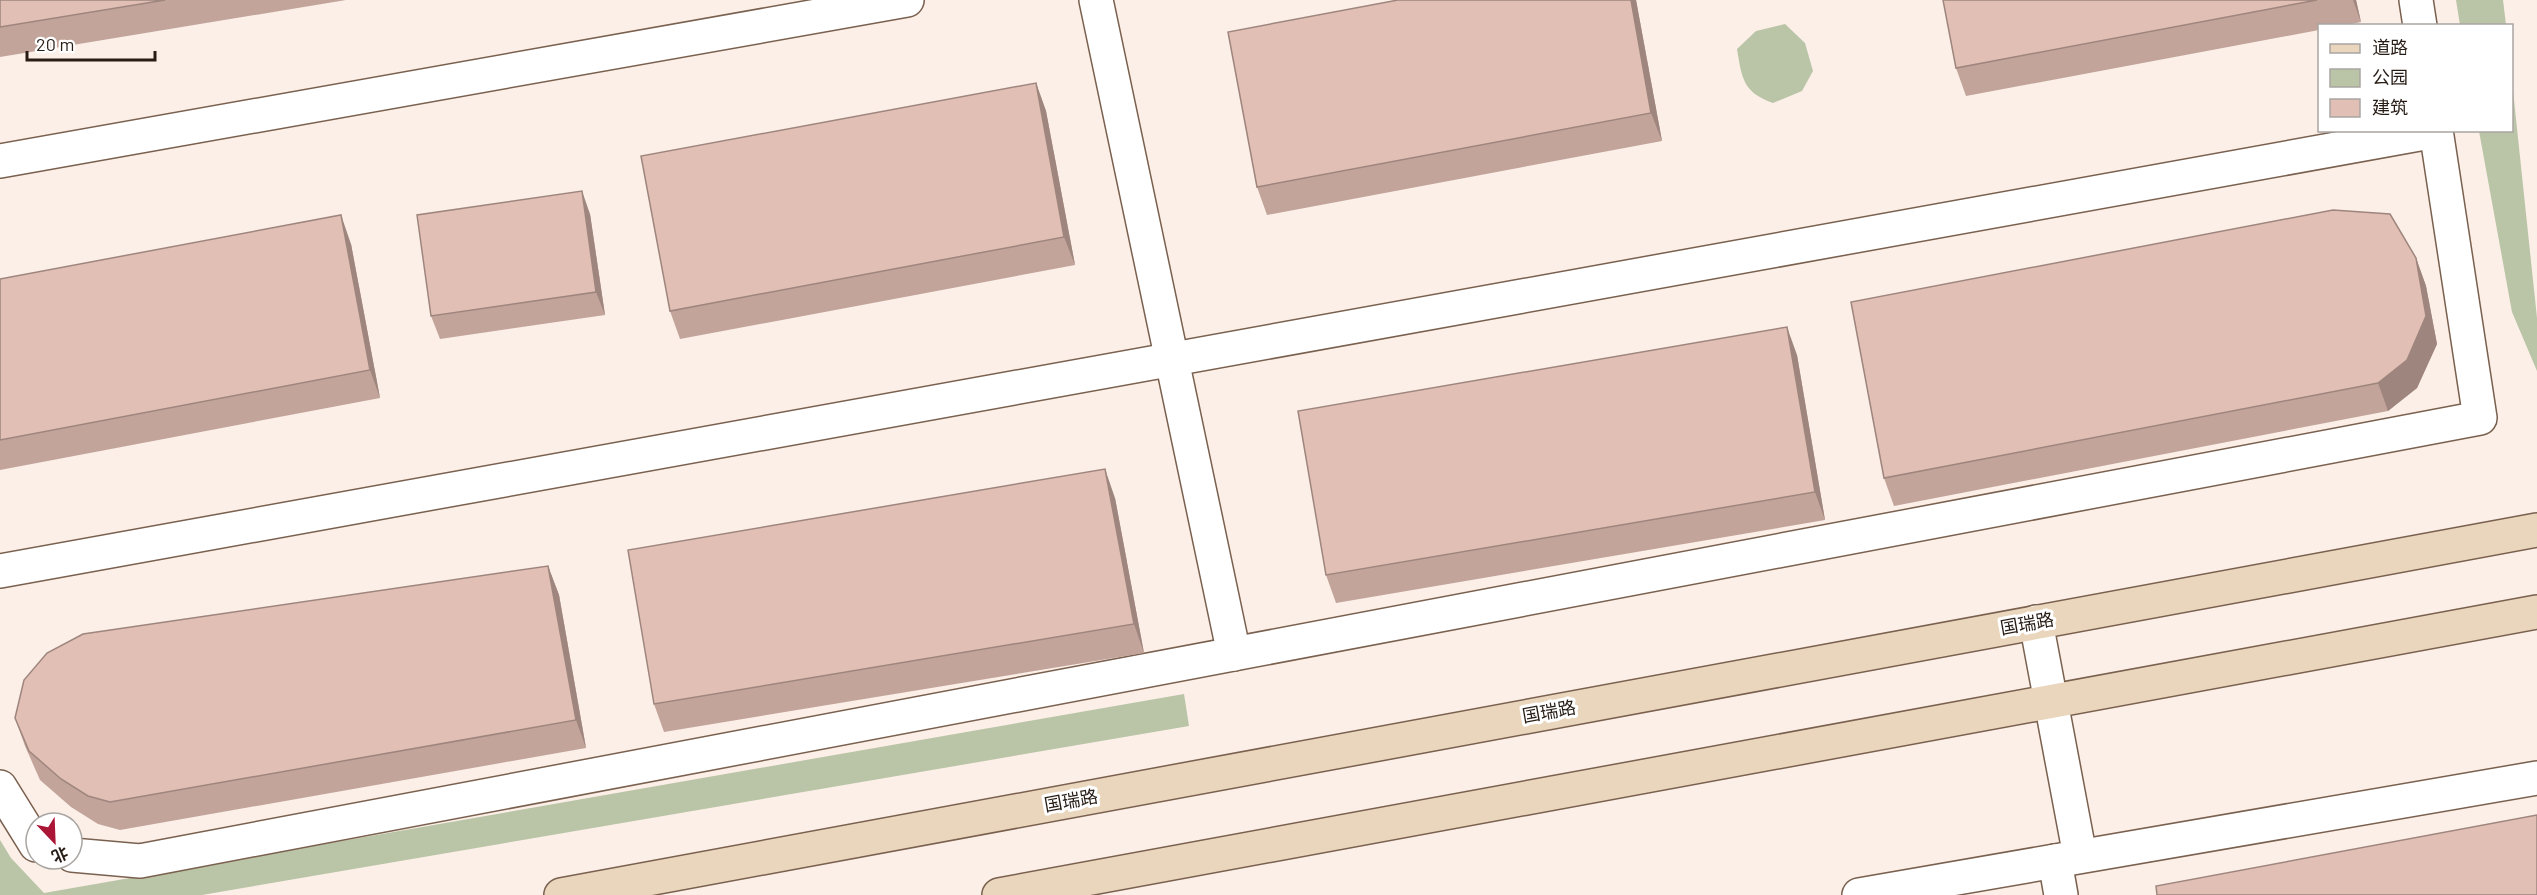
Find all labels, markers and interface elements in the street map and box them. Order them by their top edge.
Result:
scale bar [27,24,154,62]
legend [2318,24,2513,132]
text: 20 m [36,33,74,55]
text: 道路 [2372,36,2408,58]
text: 公园 [2372,66,2408,88]
text: 建筑 [2372,96,2408,118]
street label: 国瑞路 [1998,607,2055,639]
street label: 国瑞路 [1520,695,1577,727]
street label: 国瑞路 [1042,784,1099,816]
north arrow [24,811,84,871]
text: 北 [49,843,71,867]

